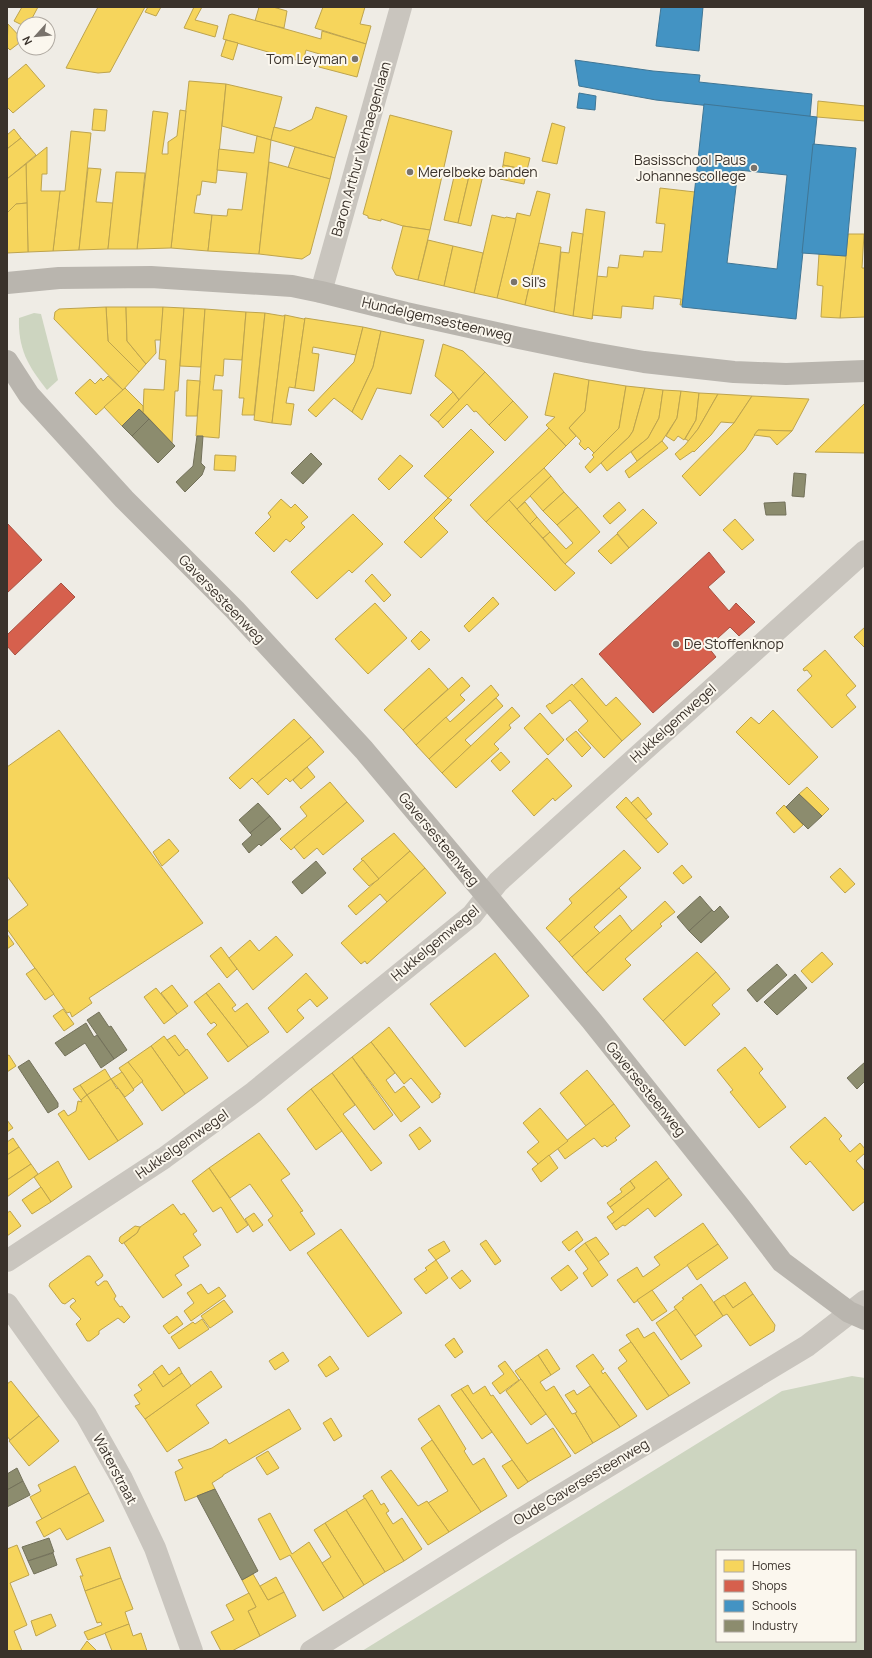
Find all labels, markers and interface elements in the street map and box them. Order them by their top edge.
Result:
north arrow [16,16,56,56]
text: N [18,34,35,48]
place label: Tom Leyman [266,49,347,68]
marker: Tom Leyman [350,54,360,64]
street label: Baron Arthur Verhaegenlaan [326,59,395,239]
place label: Basisschool Paus Johannescollege [634,150,746,185]
place label: Merelbeke banden [418,162,538,181]
marker: Basisschool Paus Johannescollege [749,163,759,173]
marker: Merelbeke banden [405,167,415,177]
place label: Sil's [522,272,546,291]
marker: Sil's [509,277,519,287]
street label: Hundelgemsesteenweg [360,292,514,345]
street label: Gaversesteenweg [175,550,270,647]
place label: De Stoffenknop [684,634,784,653]
marker: De Stoffenknop [671,639,681,649]
street label: Hukkelgemwegel [626,679,720,766]
street label: Gaversesteenweg [395,788,484,890]
street label: Hukkelgemwegel [387,900,483,985]
street label: Gaversesteenweg [602,1037,691,1140]
street label: Hukkelgemwegel [131,1104,232,1183]
street label: Waterstraat [89,1430,142,1508]
street label: Oude Gaversesteenweg [510,1434,652,1530]
legend [716,1550,856,1642]
text: Homes [752,1557,791,1574]
text: Shops [752,1577,787,1594]
text: Schools [752,1597,796,1614]
text: Industry [752,1617,798,1634]

